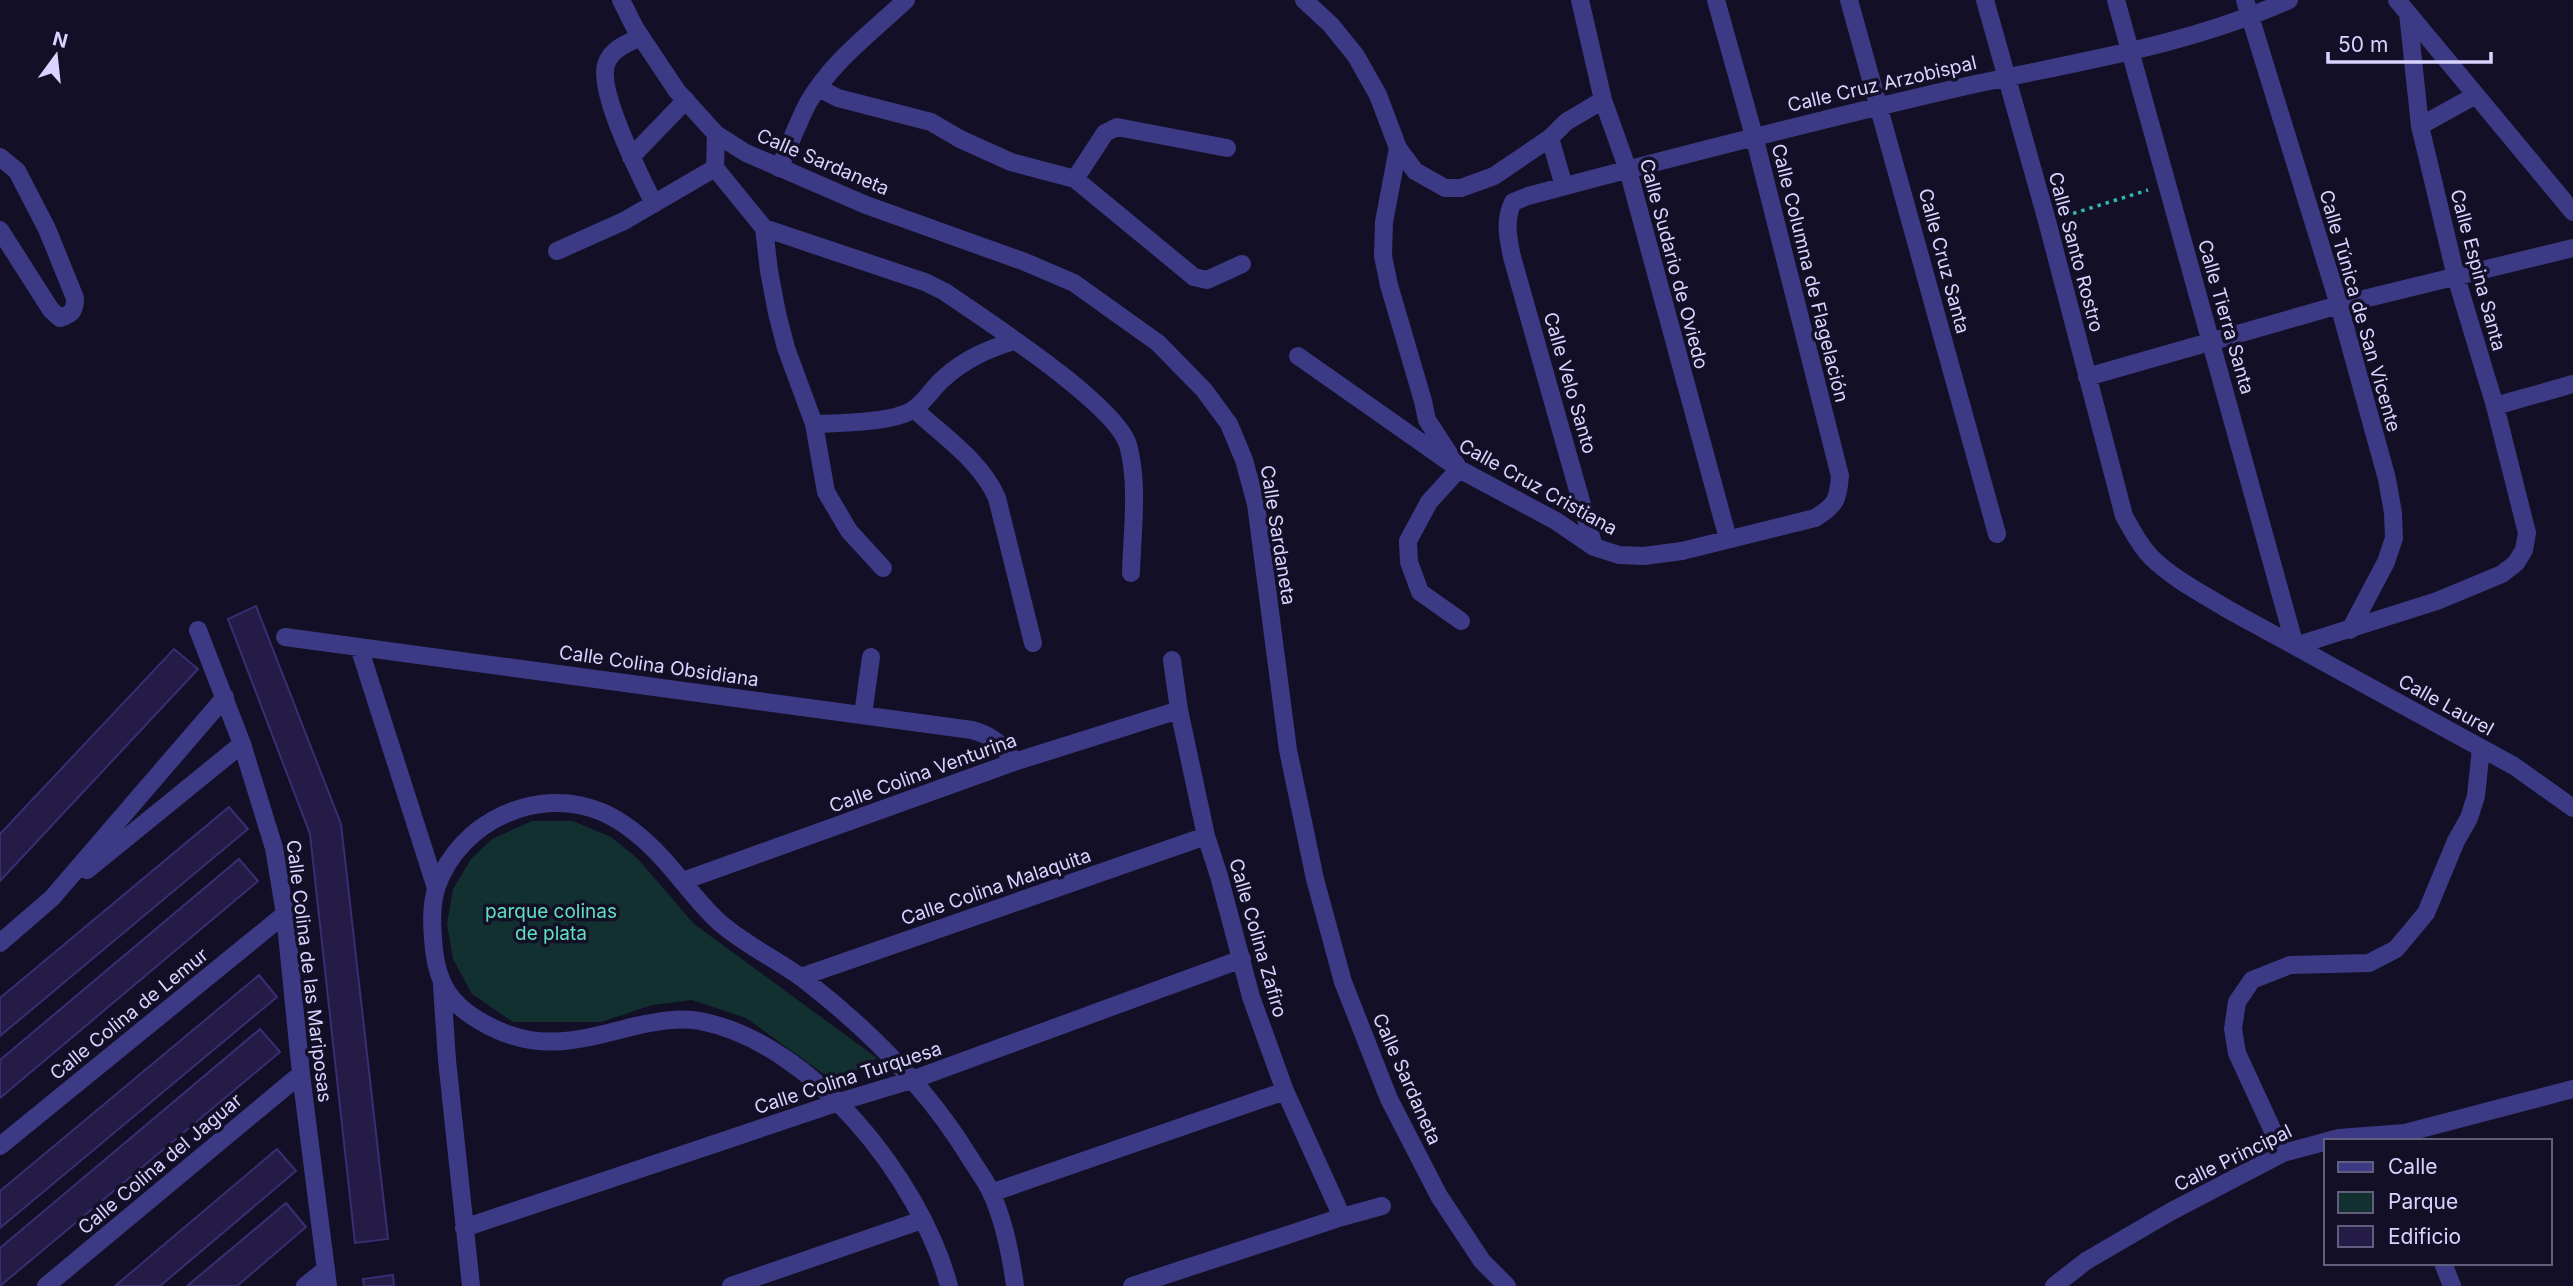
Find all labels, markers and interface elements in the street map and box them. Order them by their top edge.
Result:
north arrow [21,21,91,91]
scale bar [2328,21,2491,65]
text: N [50,27,70,53]
text: 50 m [2338,32,2388,57]
street label: Calle Cruz Arzobispal [1785,51,1979,117]
street label: Calle Sardaneta [753,124,893,200]
street label: Calle Columna de Flagelación [1767,141,1853,405]
street label: Calle Sudario de Oviedo [1635,156,1713,372]
street label: Calle Santo Rostro [2044,169,2108,335]
street label: Calle Cruz Santa [1914,186,1974,336]
street label: Calle Túnica de San Vicente [2314,187,2406,435]
street label: Calle Espina Santa [2445,187,2511,353]
street label: Calle Tierra Santa [2193,237,2259,397]
street label: Calle Velo Santo [1539,310,1601,456]
street label: Calle Cruz Cristiana [1455,434,1621,540]
street label: Calle Sardaneta [1256,463,1300,607]
street label: Calle Colina Obsidiana [558,641,760,691]
street label: Calle Laurel [2394,669,2498,741]
street label: Calle Colina Venturina [826,728,1020,818]
street label: Calle Colina de las Mariposas [281,838,337,1104]
street label: Calle Colina Malaquita [898,844,1094,930]
street label: Calle Colina Zafiro [1224,856,1292,1020]
park label: parque colinas de plata [485,900,617,945]
street label: Calle Colina de Lemur [45,943,213,1085]
street label: Calle Sardaneta [1368,1010,1446,1148]
street label: Calle Colina Turquesa [751,1037,945,1119]
street label: Calle Colina del Jaguar [73,1089,247,1239]
street label: Calle Principal [2170,1120,2296,1196]
legend [2324,1139,2552,1265]
text: Calle [2388,1154,2438,1179]
text: Parque [2388,1189,2458,1214]
text: Edificio [2388,1224,2461,1249]

